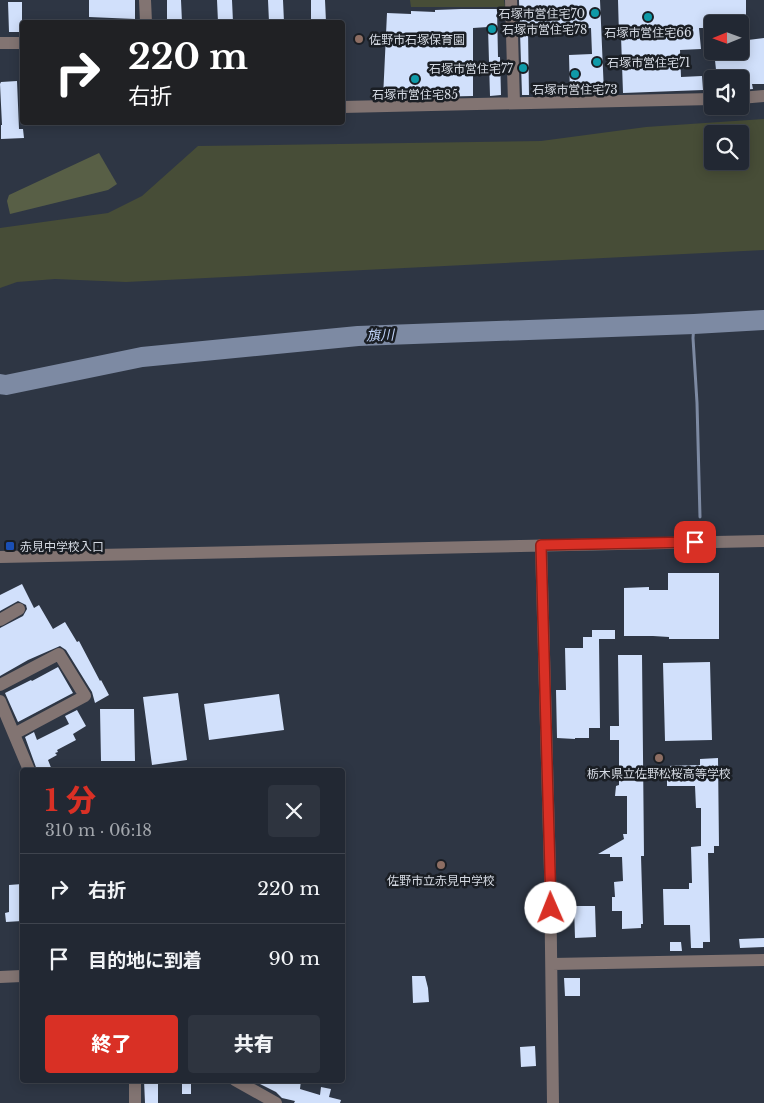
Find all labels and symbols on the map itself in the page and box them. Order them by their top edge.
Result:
place label: 石塚市営住宅70 [498,6,585,21]
marker: 石塚市営住宅70 [589,7,601,19]
marker: 石塚市営住宅66 [642,11,654,23]
north arrow [704,15,749,60]
place label: 石塚市営住宅78 [502,22,587,37]
marker: 石塚市営住宅78 [486,23,498,35]
place label: 石塚市営住宅66 [604,25,692,40]
place label: 佐野市石塚保育園 [369,32,465,47]
marker: 佐野市石塚保育園 [353,33,365,45]
place label: 石塚市営住宅71 [607,55,690,70]
marker: 石塚市営住宅71 [591,56,603,68]
place label: 石塚市営住宅77 [429,61,514,76]
marker: 石塚市営住宅77 [517,62,529,74]
marker: 石塚市営住宅73 [569,68,581,80]
marker: 石塚市営住宅85 [409,73,421,85]
place label: 石塚市営住宅73 [532,82,618,97]
place label: 石塚市営住宅85 [372,87,458,102]
water label: 旗川 [366,325,396,344]
pin [674,521,716,563]
place label: 赤見中学校入口 [20,539,104,554]
marker: 赤見中学校入口 [4,540,16,552]
marker: 栃木県立佐野松桜高等学校 [653,752,665,764]
place label: 栃木県立佐野松桜高等学校 [587,766,731,781]
marker: 佐野市立赤見中学校 [435,859,447,871]
place label: 佐野市立赤見中学校 [387,873,495,888]
position arrow [524,881,576,933]

